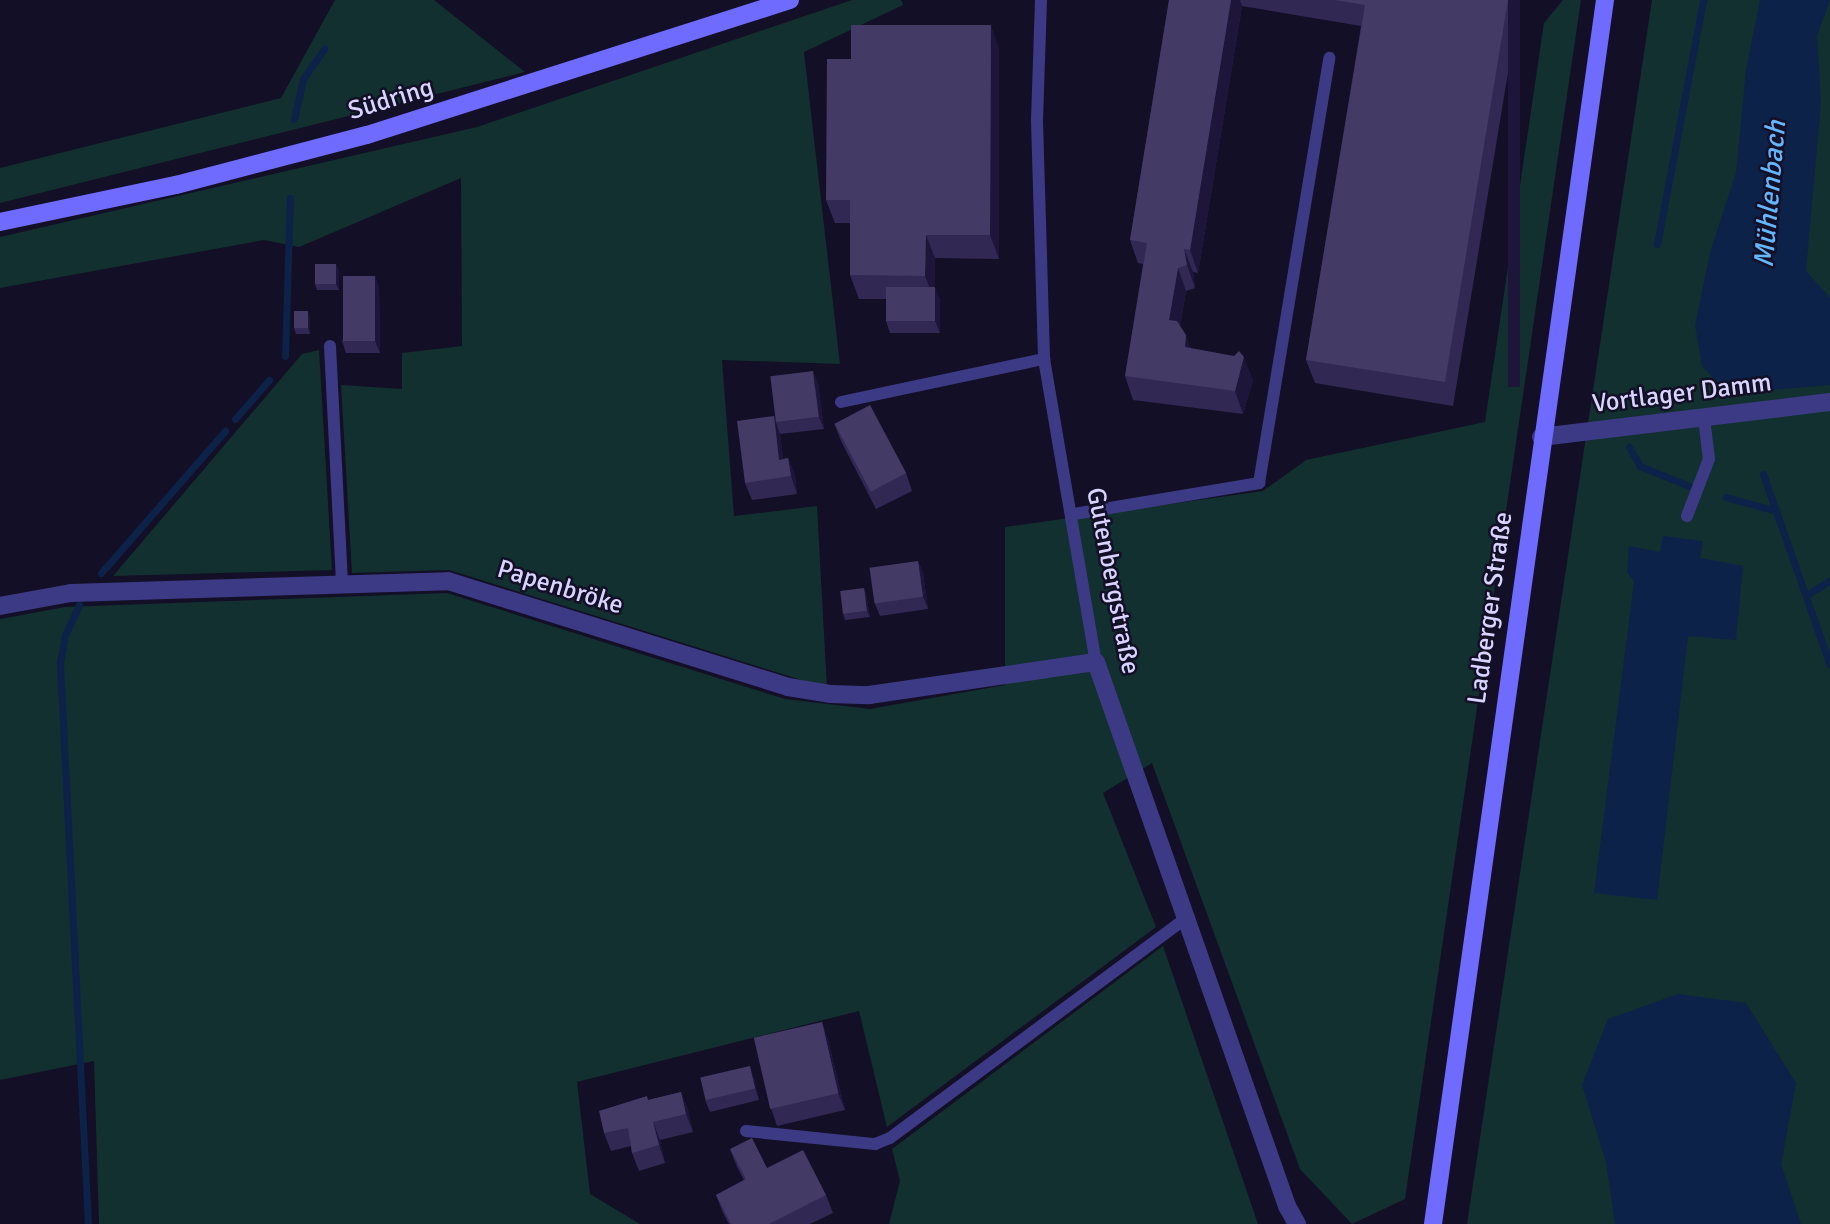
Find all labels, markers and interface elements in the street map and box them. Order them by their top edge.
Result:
street label: Südring [345,72,437,128]
water label: Mühlenbach [1747,119,1793,269]
street label: Vortlager Damm [1591,368,1773,420]
street label: Gutenbergstraße [1079,485,1145,677]
street label: Ladberger Straße [1462,510,1520,706]
street label: Papenbröke [493,554,627,622]

